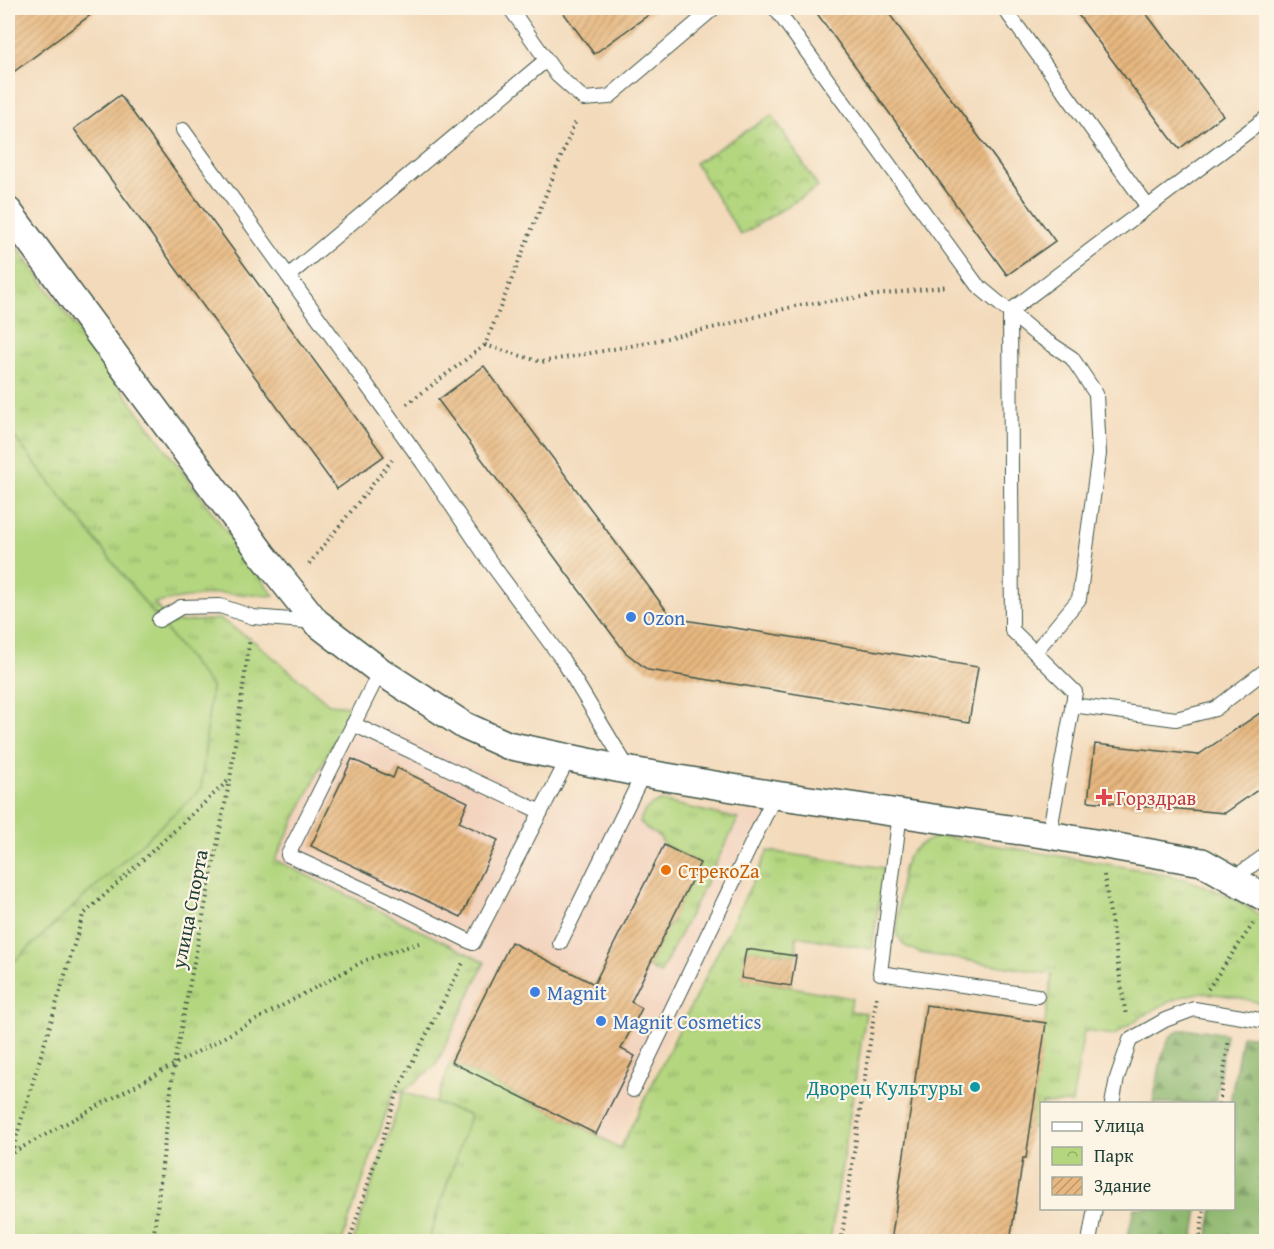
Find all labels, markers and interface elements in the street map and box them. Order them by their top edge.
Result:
place label: Ozon [643,603,685,632]
marker: Ozon [624,610,638,624]
place label: Горздрав [1116,783,1196,812]
marker: Горздрав [1097,790,1111,804]
street label: улица Спорта [163,847,215,972]
place label: СтрекоZа [678,856,760,885]
marker: СтрекоZа [659,863,673,877]
place label: Magnit [547,978,607,1007]
marker: Magnit [528,985,542,999]
place label: Magnit Cosmetics [613,1007,761,1036]
marker: Magnit Cosmetics [594,1014,608,1028]
place label: Дворец Культуры [806,1073,963,1102]
marker: Дворец Культуры [968,1080,982,1094]
legend [1040,1102,1235,1210]
text: Улица [1094,1112,1145,1139]
text: Парк [1094,1142,1134,1169]
text: Здание [1094,1172,1151,1199]

